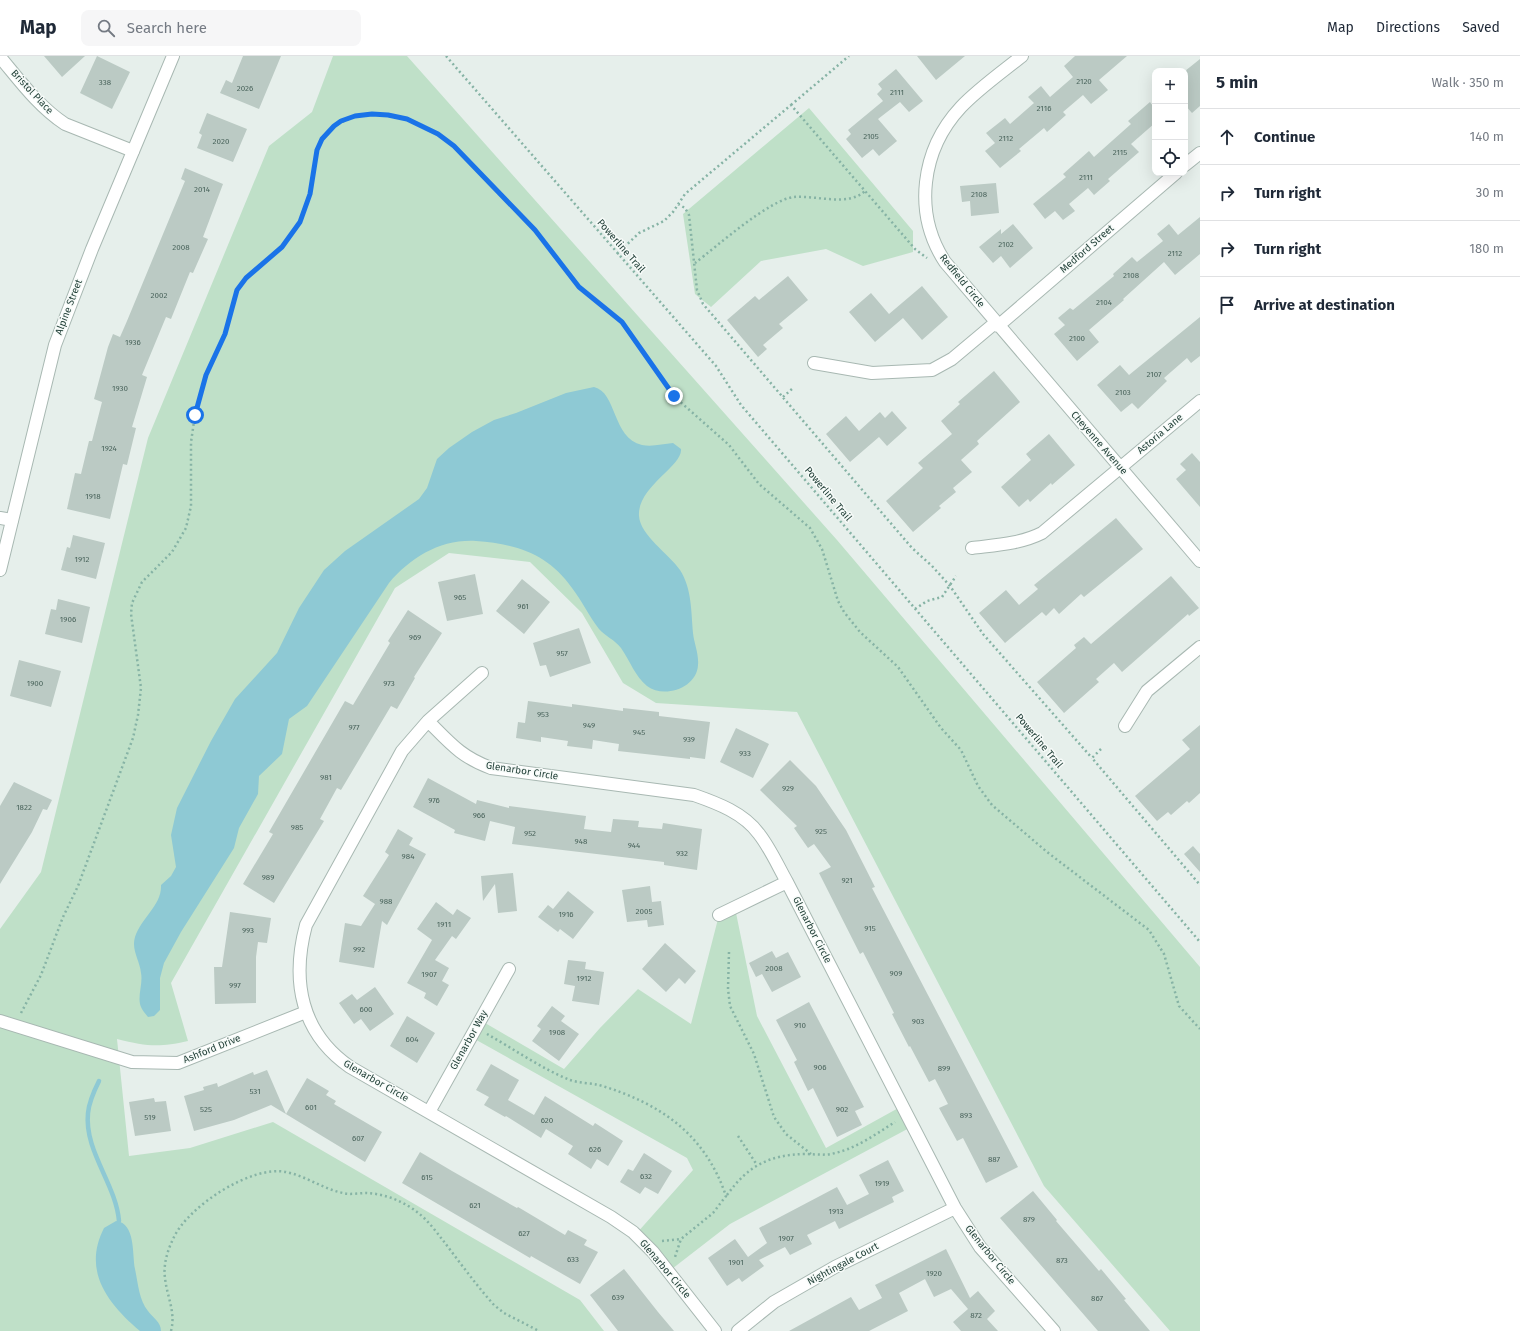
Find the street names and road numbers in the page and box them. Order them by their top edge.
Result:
street label: Bristol Place [8,67,56,117]
street label: Powerline Trail [594,217,648,275]
street label: Medford Street [1058,222,1117,276]
street label: Redfield Circle [937,252,987,310]
street label: Alpine Street [53,277,85,336]
street label: Cheyenne Avenue [1068,409,1130,477]
street label: Astoria Lane [1135,411,1185,457]
street label: Powerline Trail [802,464,854,524]
street label: Powerline Trail [1013,711,1065,771]
street label: Glenarbor Circle [485,759,559,783]
street label: Glenarbor Circle [790,895,834,965]
street label: Glenarbor Way [448,1008,490,1072]
street label: Ashford Drive [181,1032,243,1066]
street label: Glenarbor Circle [341,1058,411,1104]
street label: Glenarbor Circle [962,1223,1018,1287]
street label: Glenarbor Circle [637,1237,693,1301]
street label: Nightingale Court [805,1240,881,1288]

